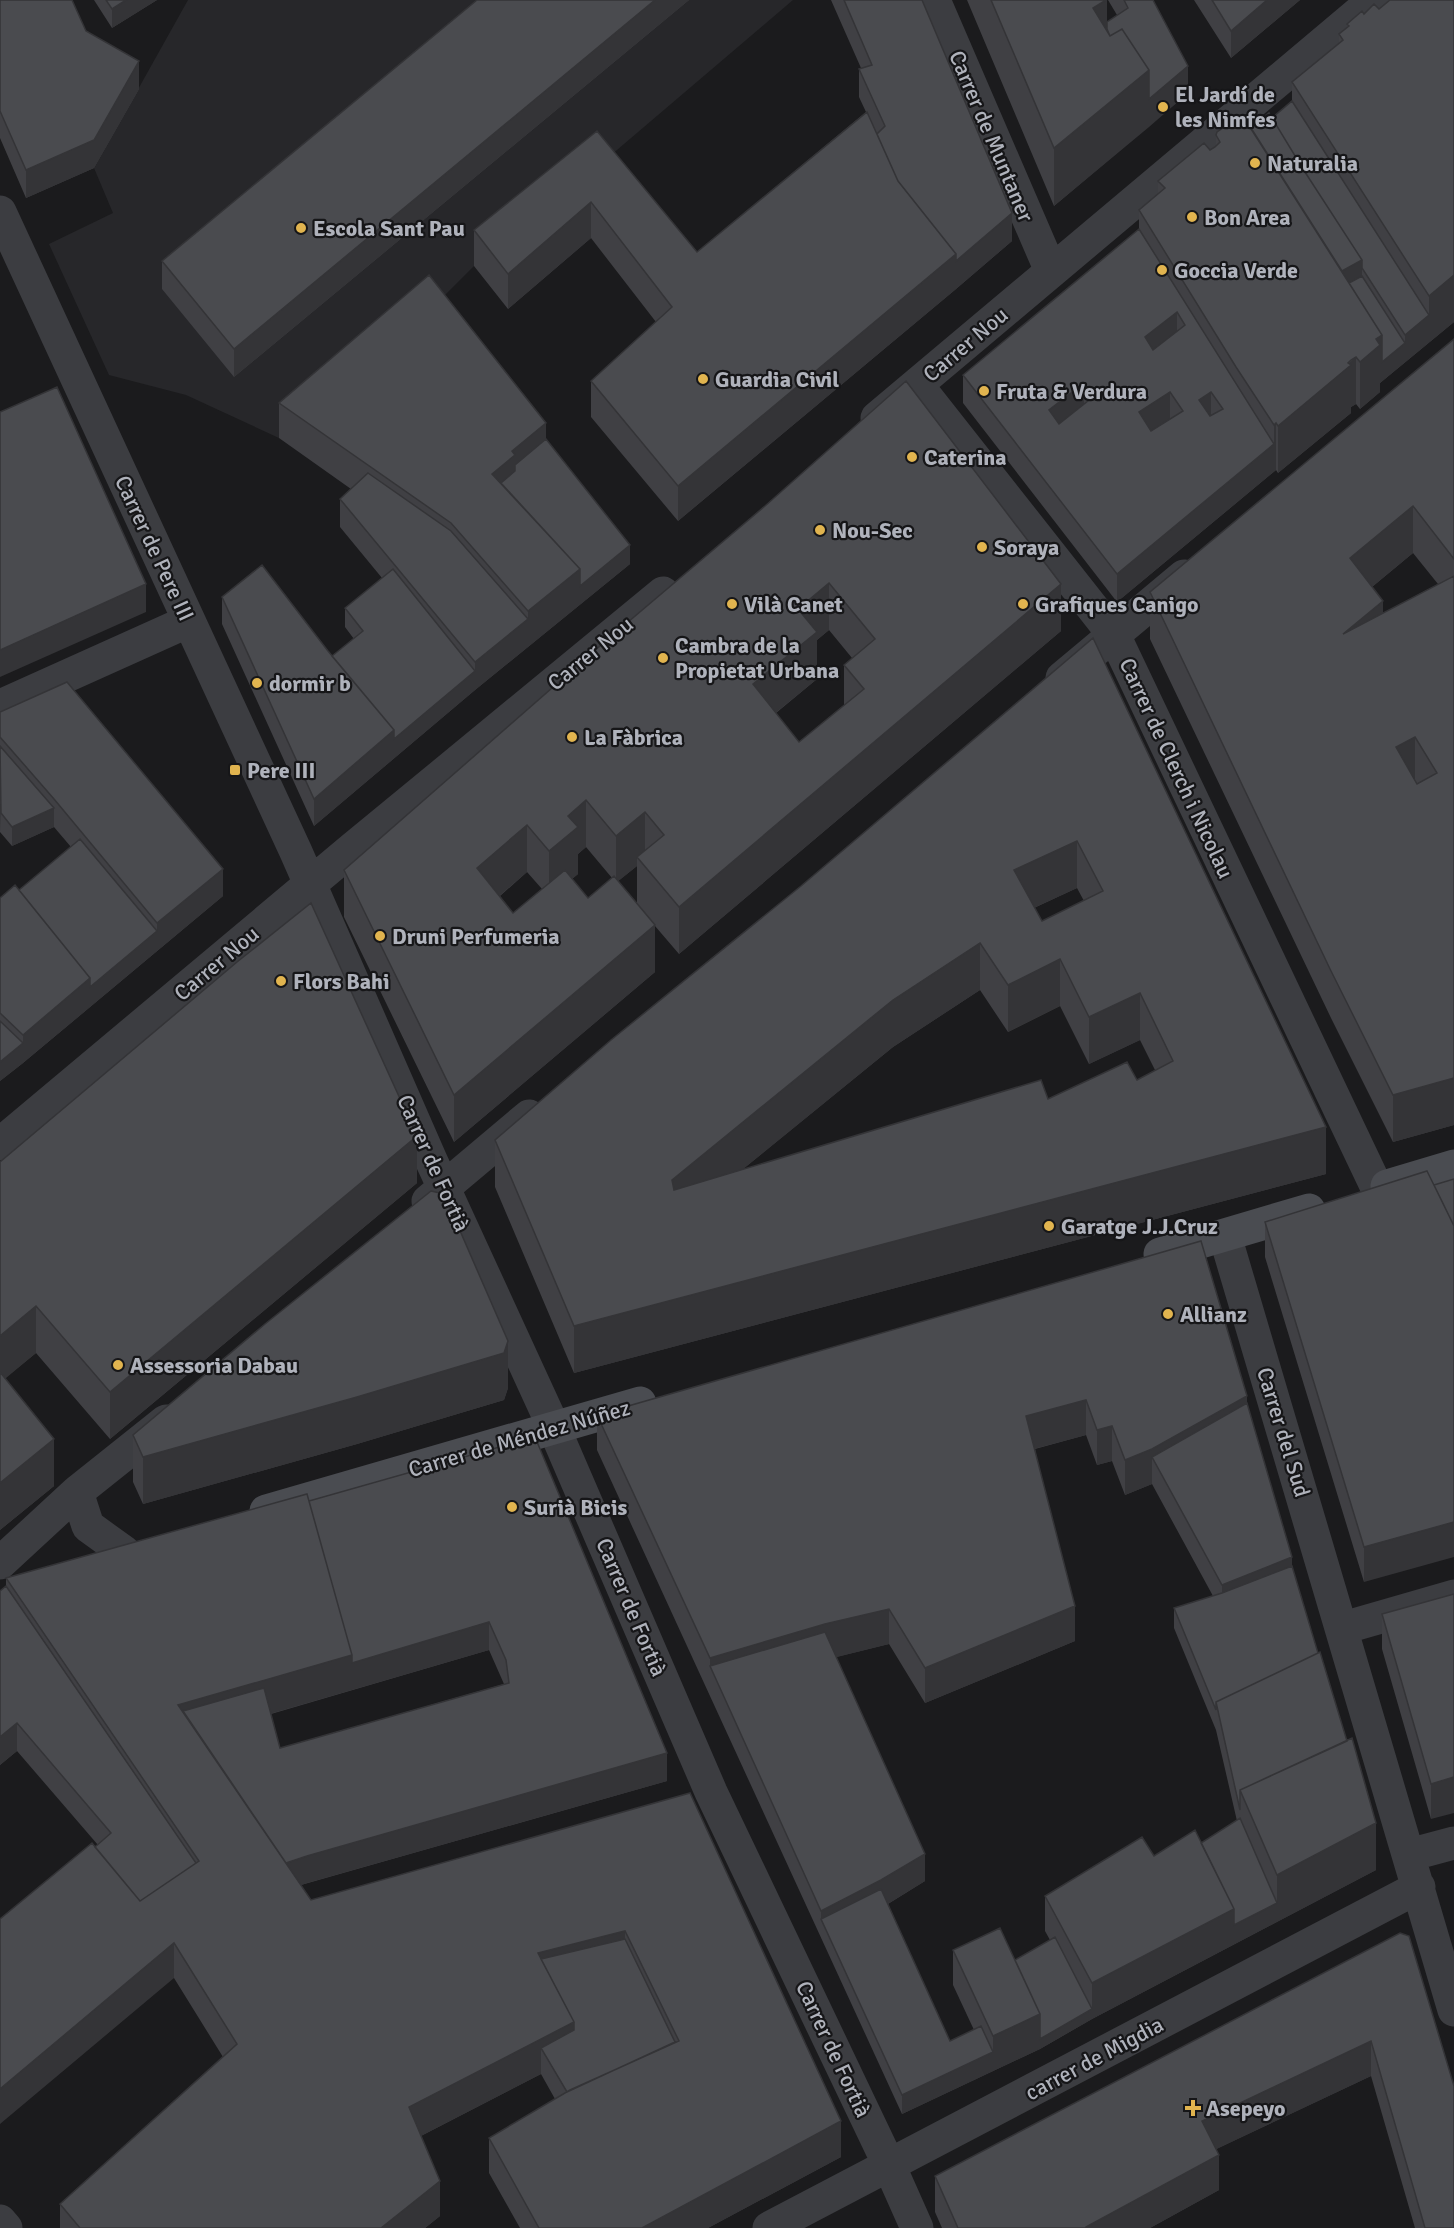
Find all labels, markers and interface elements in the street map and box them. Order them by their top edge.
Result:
street label: Carrer de Muntaner [943,47,1040,226]
place label: El Jardí de les Nimfes [1175,81,1276,133]
marker: El Jardí de les Nimfes [1156,100,1170,114]
place label: Naturalia [1267,150,1358,177]
marker: Naturalia [1248,156,1262,170]
place label: Bon Area [1204,204,1291,231]
marker: Bon Area [1185,210,1199,224]
place label: Escola Sant Pau [313,215,465,242]
marker: Escola Sant Pau [294,221,308,235]
place label: Goccia Verde [1174,257,1298,284]
marker: Goccia Verde [1155,263,1169,277]
street label: Carrer Nou [917,301,1013,388]
place label: Guardia Civil [715,366,839,393]
marker: Guardia Civil [696,372,710,386]
place label: Fruta & Verdura [996,378,1147,405]
marker: Fruta & Verdura [977,384,991,398]
place label: Caterina [924,444,1007,471]
marker: Caterina [905,450,919,464]
street label: Carrer de Pere III [109,471,200,625]
place label: Nou-Sec [832,517,913,544]
marker: Nou-Sec [813,523,827,537]
place label: Soraya [994,534,1059,561]
marker: Soraya [975,540,989,554]
place label: Vilà Canet [744,591,843,618]
place label: Grafiques Canigo [1035,591,1198,618]
marker: Vilà Canet [725,597,739,611]
marker: Grafiques Canigo [1016,597,1030,611]
street label: Carrer Nou [542,611,639,696]
place label: Cambra de la Propietat Urbana [675,632,839,684]
marker: Cambra de la Propietat Urbana [656,651,670,665]
street label: Carrer de Clerch i Nicolau [1114,654,1239,883]
place label: dormir b [269,670,351,697]
marker: dormir b [250,676,264,690]
place label: La Fàbrica [584,724,683,751]
marker: La Fàbrica [565,730,579,744]
place label: Pere III [247,757,315,784]
marker: Pere III [228,763,242,777]
street label: Carrer Nou [168,920,264,1007]
place label: Druni Perfumeria [392,923,560,950]
marker: Druni Perfumeria [373,929,387,943]
place label: Flors Bahi [293,968,390,995]
marker: Flors Bahi [274,974,288,988]
street label: Carrer de Fortià [391,1090,476,1236]
place label: Garatge J.J.Cruz [1061,1213,1218,1240]
marker: Garatge J.J.Cruz [1042,1219,1056,1233]
place label: Allianz [1180,1301,1247,1328]
marker: Allianz [1161,1307,1175,1321]
place label: Assessoria Dabau [130,1352,298,1379]
marker: Assessoria Dabau [111,1358,125,1372]
street label: Carrer del Sud [1251,1364,1316,1500]
street label: Carrer de Méndez Núñez [405,1394,633,1483]
place label: Surià Bicis [524,1494,627,1521]
marker: Surià Bicis [505,1500,519,1514]
street label: Carrer de Fortià [590,1534,673,1680]
street label: Carrer de Fortià [790,1977,877,2122]
street label: carrer de Migdia [1020,2011,1168,2106]
place label: Asepeyo [1206,2095,1285,2122]
marker: Asepeyo [1184,2099,1202,2117]

